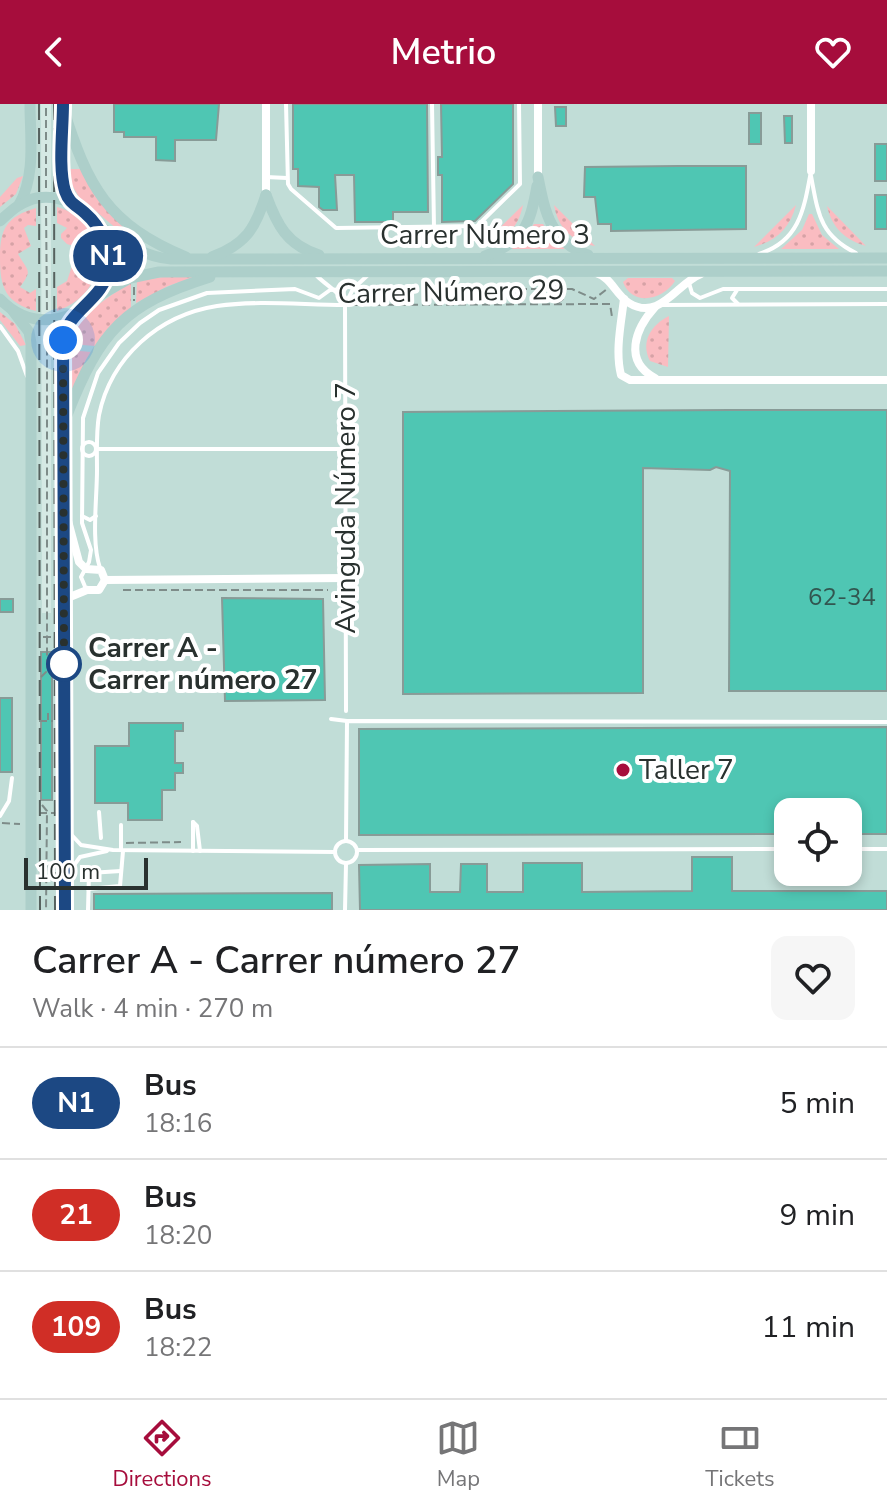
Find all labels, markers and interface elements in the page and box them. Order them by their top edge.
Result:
text: Metrio [391,28,496,77]
icon: back [32,30,76,74]
icon: heart [811,30,855,74]
street label: Carrer Número 3 [380,216,590,254]
line badge: N1 [72,230,144,282]
text: N1 [89,237,127,275]
street label: Carrer Número 29 [337,271,565,313]
your location [43,320,83,360]
street label: Avinguda Número 7 [327,382,365,634]
house number: 62-34 [808,581,876,613]
place label: Carrer A - Carrer número 27 [88,629,318,699]
marker: Carrer A - Carrer número 27 [47,647,81,681]
place label: Taller 7 [639,751,734,789]
marker: Taller 7 [614,761,632,779]
map controls [774,798,862,886]
button: locate [774,798,862,886]
scale bar [24,854,148,890]
text: 100 m [36,857,100,887]
text: Carrer A - Carrer número 27 [32,935,520,986]
button: heart [771,936,855,1020]
text: Walk · 4 min · 270 m [32,991,273,1026]
text: Bus [144,1065,197,1106]
text: 5 min [780,1083,855,1124]
text: N1 [57,1084,95,1122]
text: 18:16 [144,1106,212,1141]
text: Bus [144,1177,197,1218]
text: 9 min [780,1195,855,1236]
text: 21 [59,1196,93,1234]
text: 18:20 [144,1218,212,1253]
text: Bus [144,1289,197,1330]
text: 11 min [762,1307,855,1348]
text: 109 [51,1308,101,1346]
text: 18:22 [144,1330,212,1365]
tab: Directions [112,1416,212,1494]
tab: Map [436,1416,480,1494]
tab: Tickets [705,1416,775,1494]

